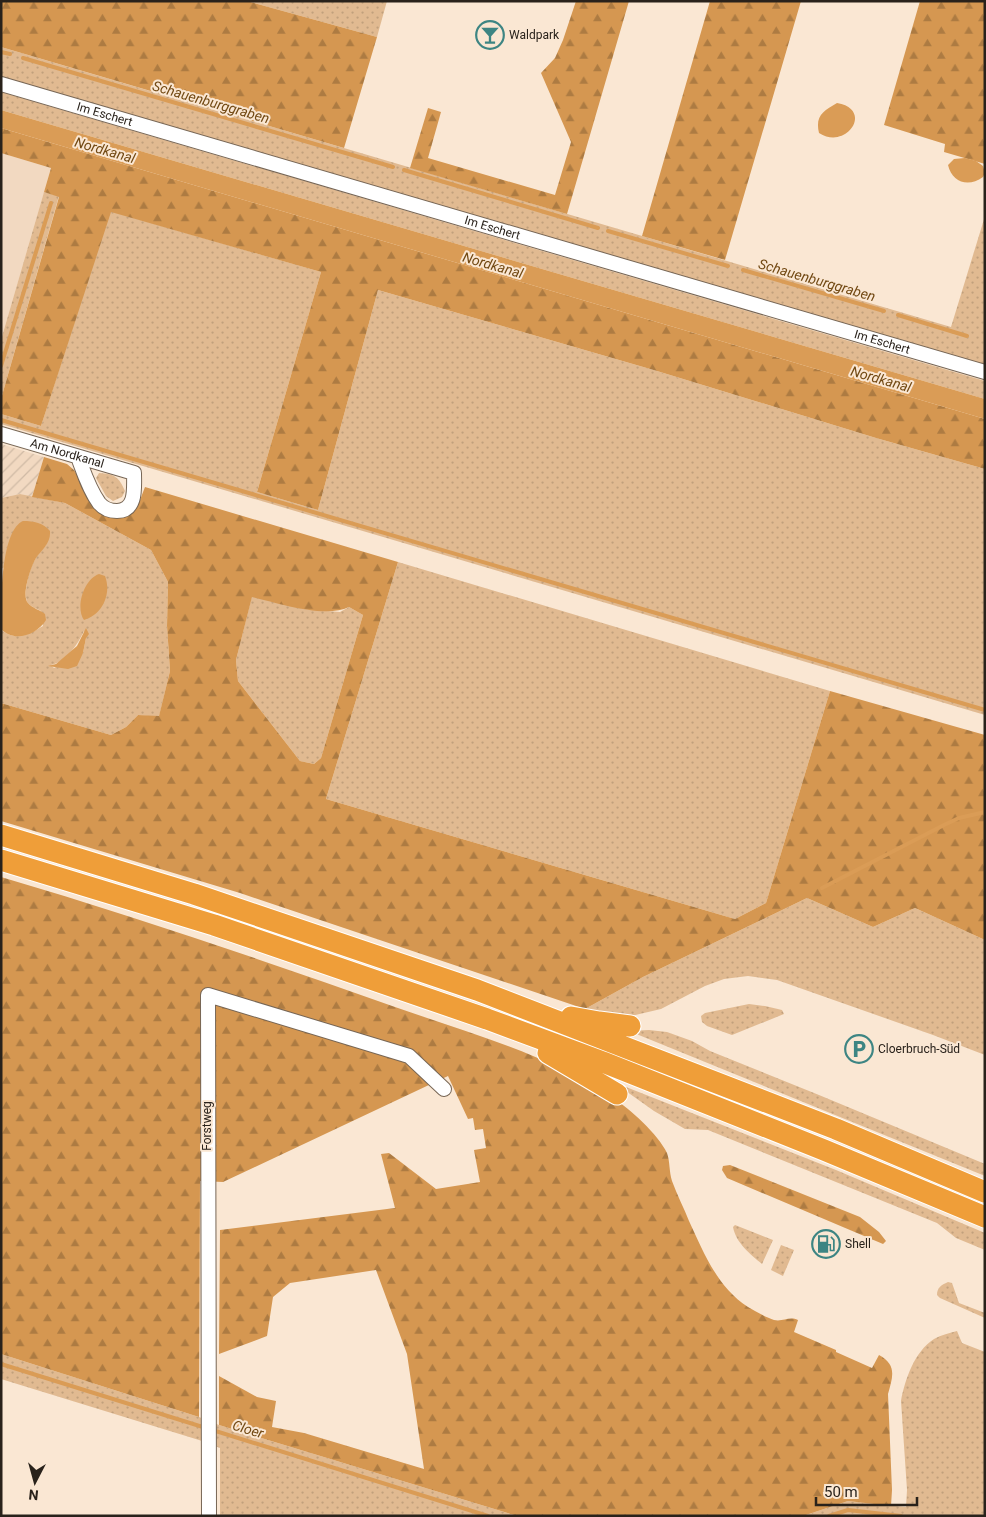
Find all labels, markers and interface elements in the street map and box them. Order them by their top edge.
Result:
bar icon: Waldpark [475,20,505,50]
place label: Waldpark [509,28,560,42]
water label: Schauenburggraben [151,78,271,126]
street label: Im Eschert [75,100,134,129]
water label: Nordkanal [73,134,138,166]
street label: Im Eschert [463,213,522,243]
water label: Nordkanal [461,249,526,281]
water label: Schauenburggraben [757,256,877,304]
street label: Im Eschert [853,327,912,357]
water label: Nordkanal [849,363,914,395]
street label: Am Nordkanal [29,436,106,471]
parking icon: Cloerbruch-Süd [844,1034,874,1064]
place label: Cloerbruch-Süd [878,1042,960,1056]
street label: Forstweg [200,1101,214,1151]
fuel station icon: Shell [811,1229,841,1259]
place label: Shell [845,1237,871,1251]
water label: Cloer [231,1417,266,1441]
north arrow [10,1457,60,1507]
scale bar [816,1474,917,1506]
text: 50 m [824,1483,858,1501]
text: N [28,1486,39,1503]

